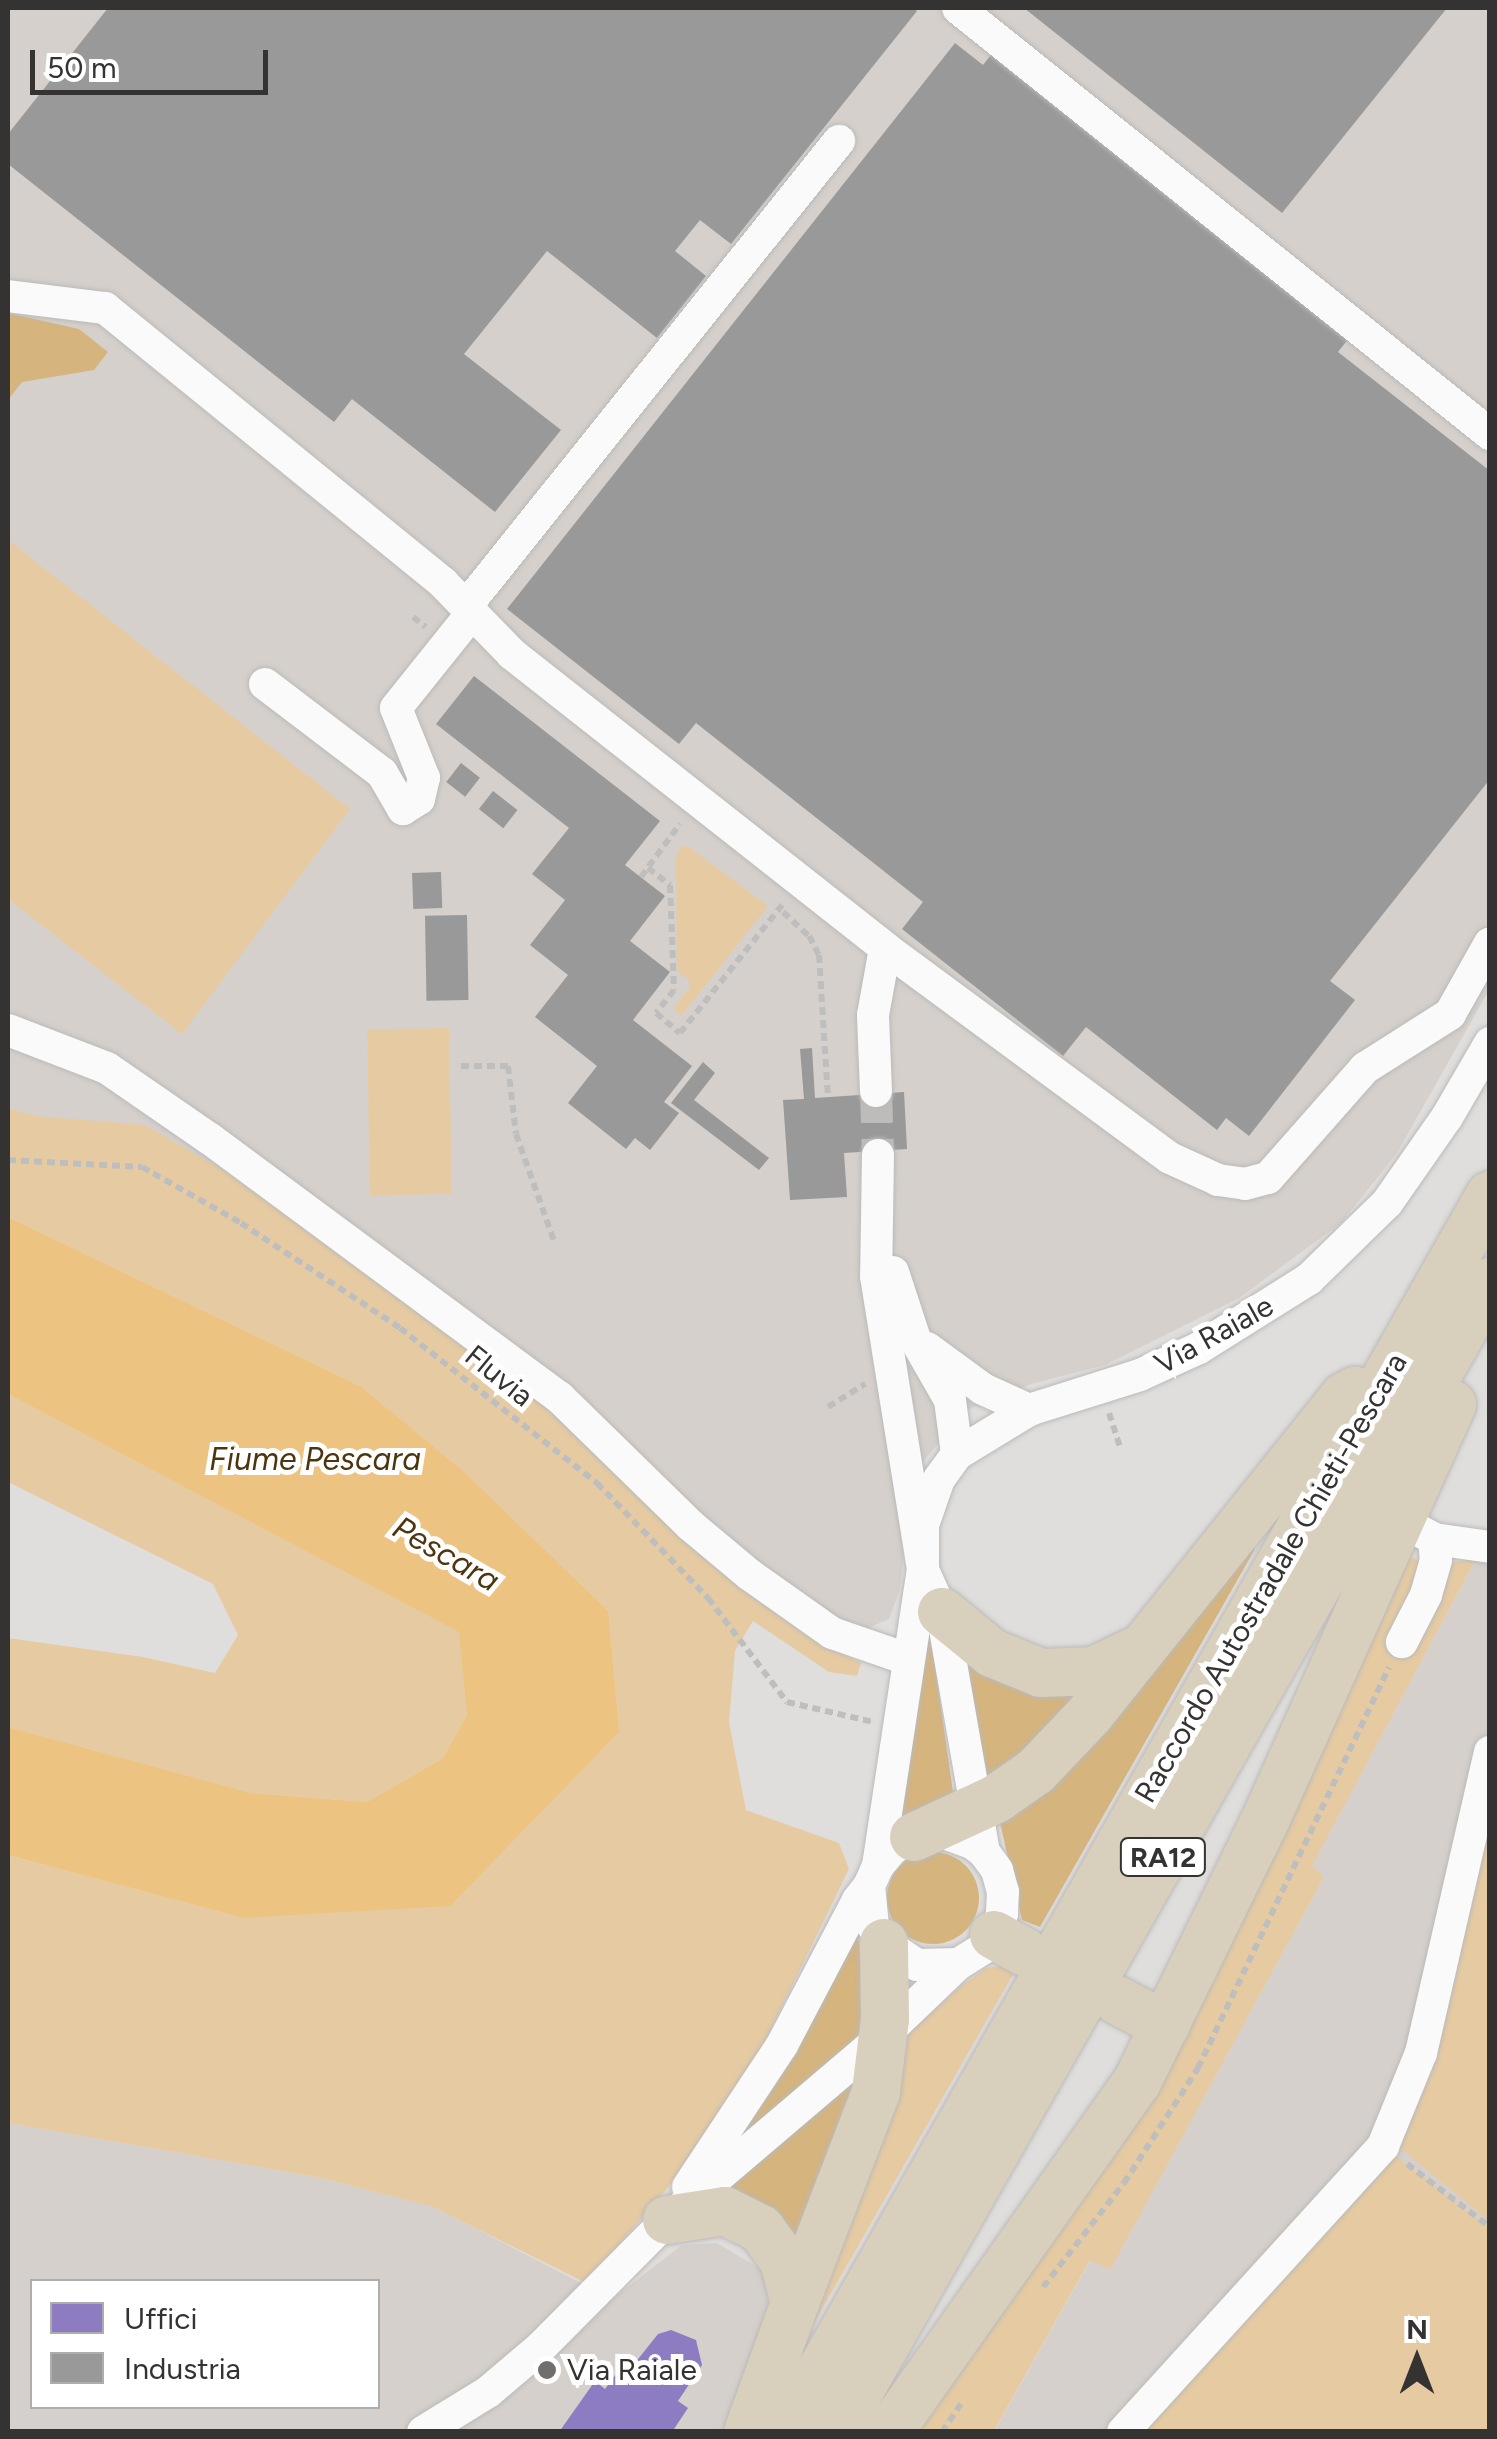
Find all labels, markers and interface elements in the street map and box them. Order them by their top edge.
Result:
scale bar [35,30,272,92]
text: 50 m [47,49,116,86]
street label: Via Raiale [1149,1288,1279,1382]
street label: Fluvia [458,1338,540,1414]
street label: Raccordo Autostradale Chieti-Pescara [1127,1347,1415,1809]
water label: Fiume Pescara [209,1440,421,1478]
water label: Pescara [386,1508,506,1600]
road number: RA12 [1118,1834,1208,1880]
legend [30,2279,380,2409]
text: Uffici [124,2300,198,2337]
north arrow [1367,2309,1467,2409]
text: N [1406,2312,1428,2346]
text: Industria [124,2350,241,2387]
place label: Via Raiale [567,2352,697,2388]
marker: Via Raiale [536,2359,558,2381]

